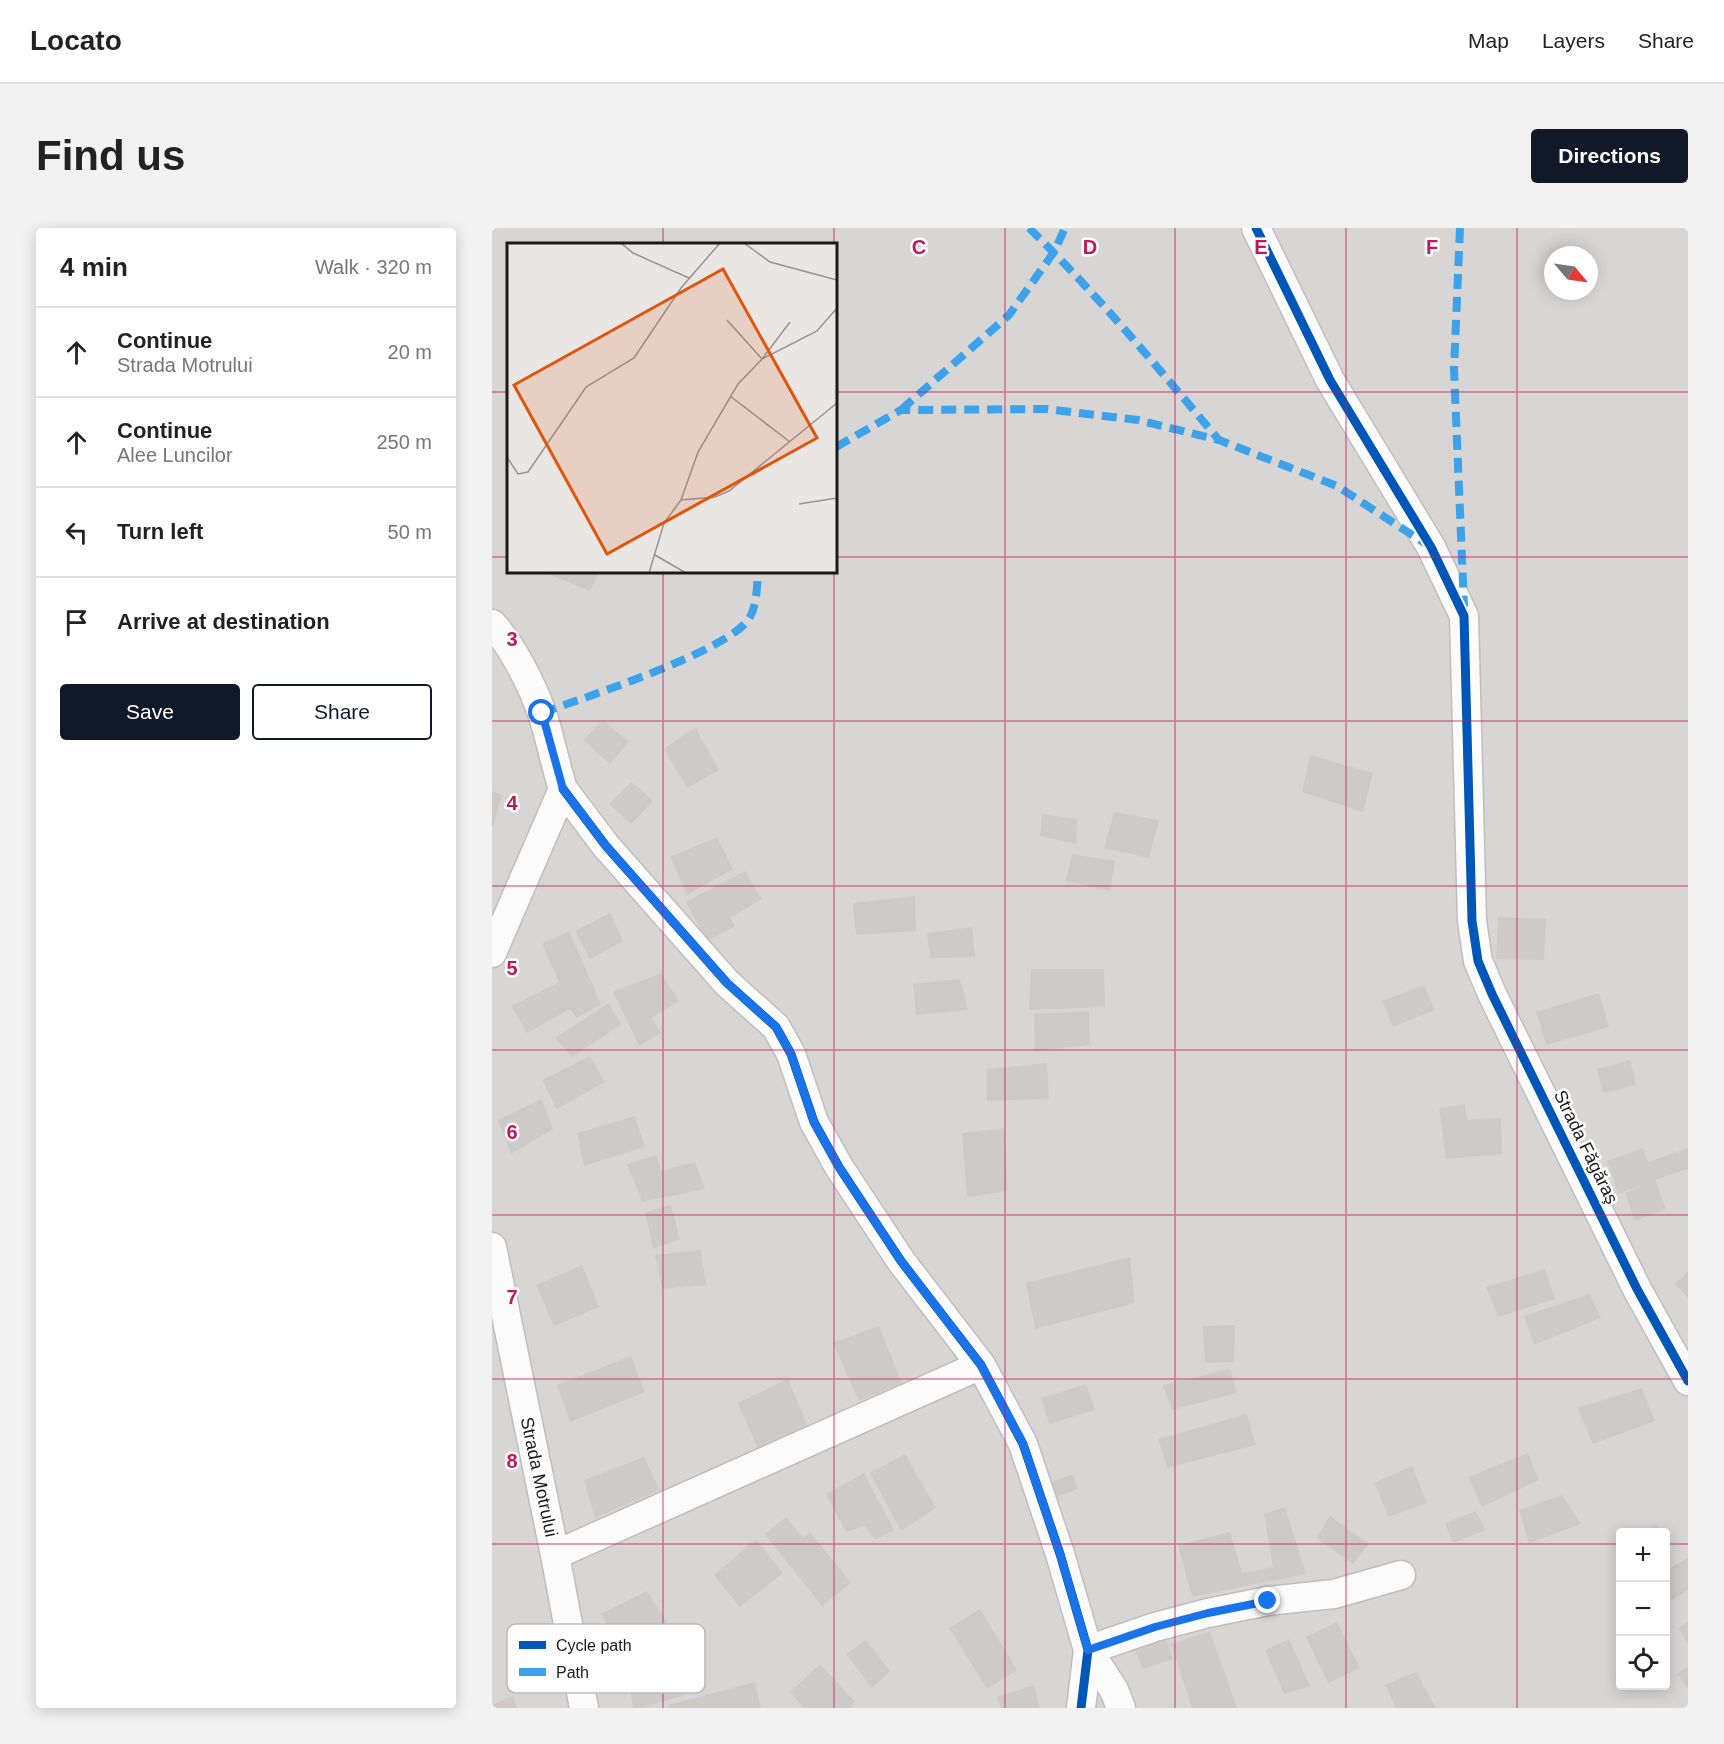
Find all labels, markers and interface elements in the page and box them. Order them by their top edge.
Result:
text: Locato [30,25,122,56]
text: Map [1468,29,1509,52]
text: Layers [1542,29,1605,52]
text: Share [1638,29,1694,52]
button: Directions [1531,129,1688,183]
text: Find us [36,132,185,179]
text: C [912,236,926,258]
text: D [1083,236,1097,258]
text: E [1254,236,1268,258]
text: F [1426,236,1438,258]
inset map [507,243,837,573]
north arrow [1544,246,1598,300]
text: 4 min [60,252,128,282]
text: Walk · 320 m [315,256,432,278]
text: Continue [117,328,212,353]
icon: ahead [60,336,93,369]
text: 20 m [388,341,432,363]
text: Strada Motrului [117,354,253,376]
text: Continue [117,418,212,443]
icon: ahead [60,426,93,459]
text: 250 m [376,431,432,453]
text: Alee Luncilor [117,444,233,466]
icon: left [60,516,93,549]
text: Turn left [117,519,203,544]
text: 50 m [388,521,432,543]
icon: arrive [60,606,93,639]
text: Arrive at destination [117,609,330,634]
text: 3 [506,628,518,650]
button: Save [60,684,240,740]
button: Share [252,684,432,740]
route start [528,699,554,725]
text: 4 [506,792,518,814]
text: 5 [506,957,518,979]
street label: Strada Făgăraş [1550,1087,1622,1207]
text: 6 [506,1121,518,1143]
text: 7 [506,1286,518,1308]
street label: Strada Motrului [517,1415,561,1539]
text: 8 [506,1450,518,1472]
map controls [1616,1528,1670,1690]
button: + [1616,1528,1670,1582]
button: − [1616,1582,1670,1636]
route end [1254,1587,1280,1613]
legend [507,1624,705,1693]
button: locate [1616,1636,1670,1690]
text: Cycle path [556,1637,632,1654]
text: Path [556,1664,589,1681]

